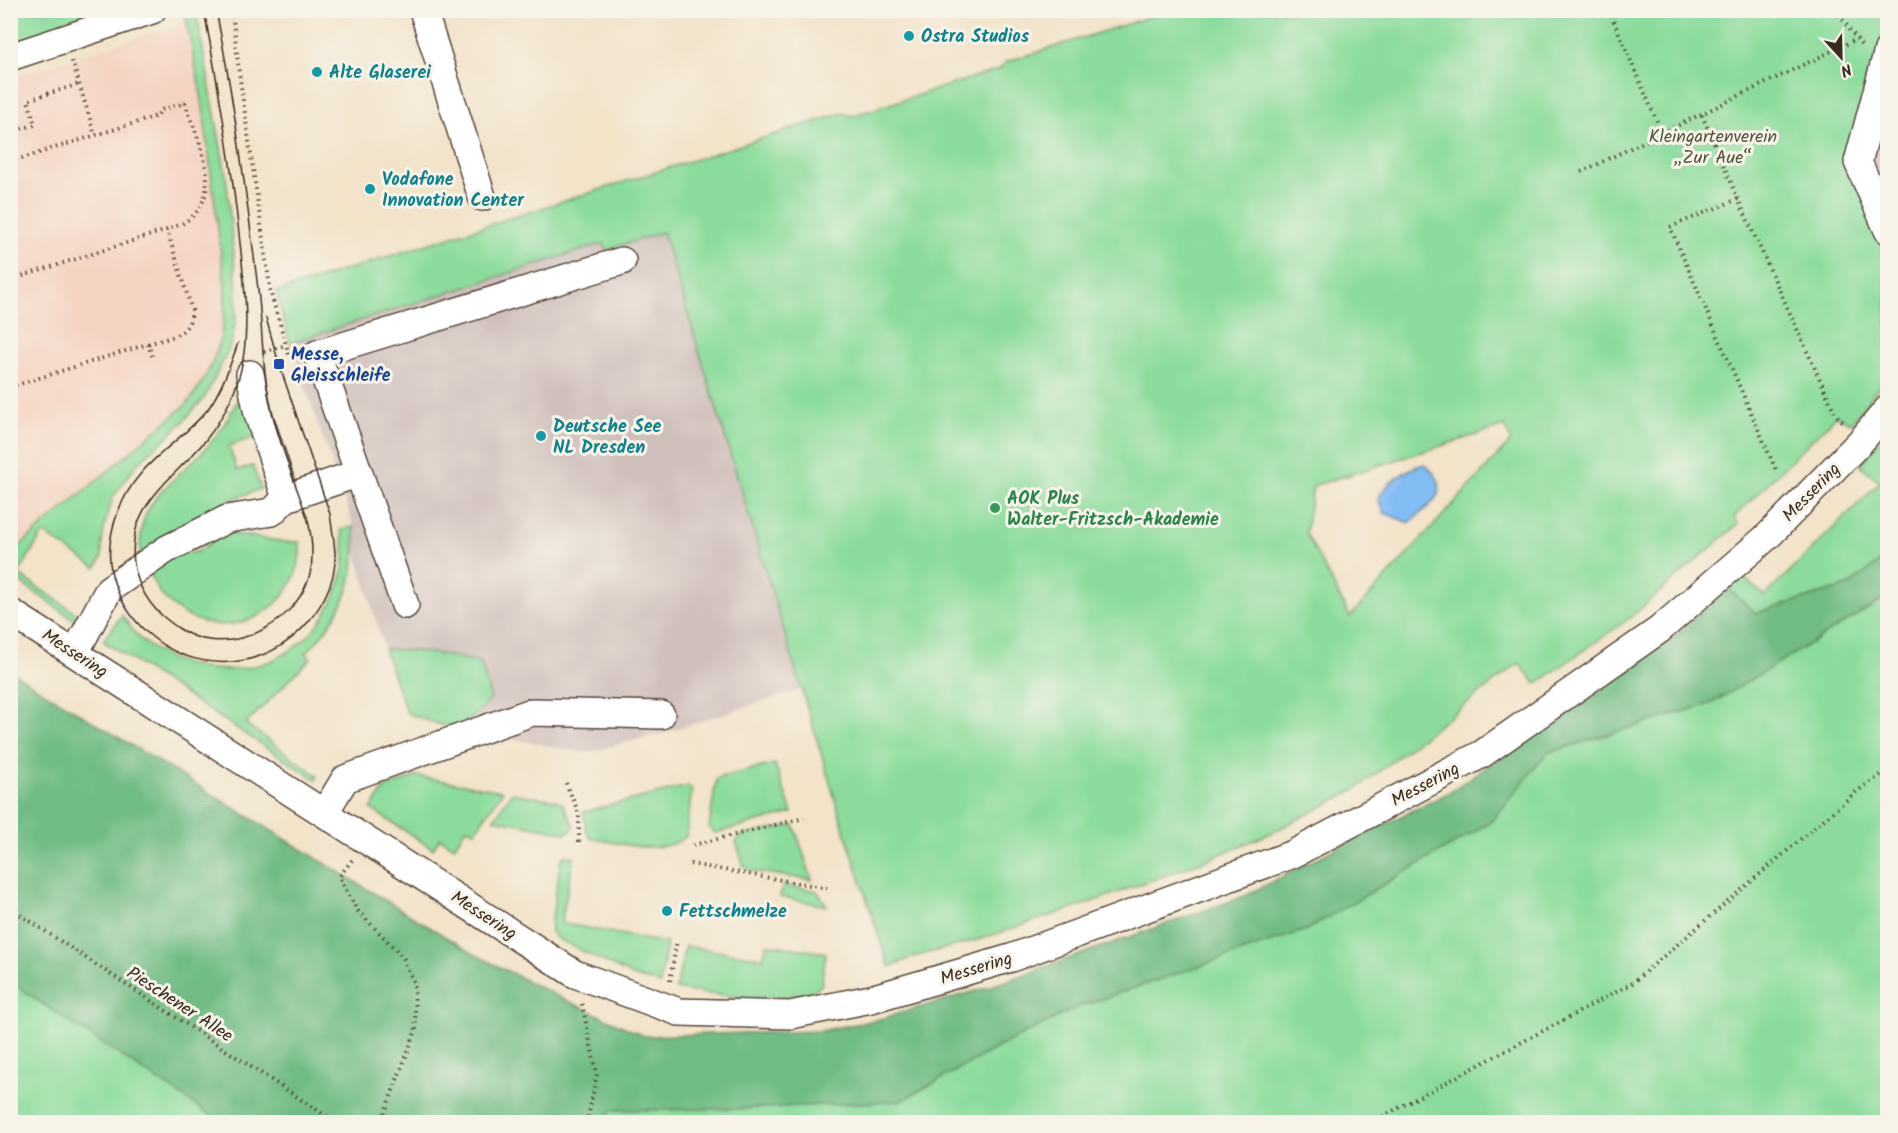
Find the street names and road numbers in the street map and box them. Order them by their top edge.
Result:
street label: Messering [1776,456,1848,530]
street label: Messering [35,622,113,687]
street label: Messering [1386,755,1465,816]
street label: Messering [444,884,522,949]
street label: Messering [937,945,1016,994]
street label: Pieschener Allee [120,960,238,1051]

